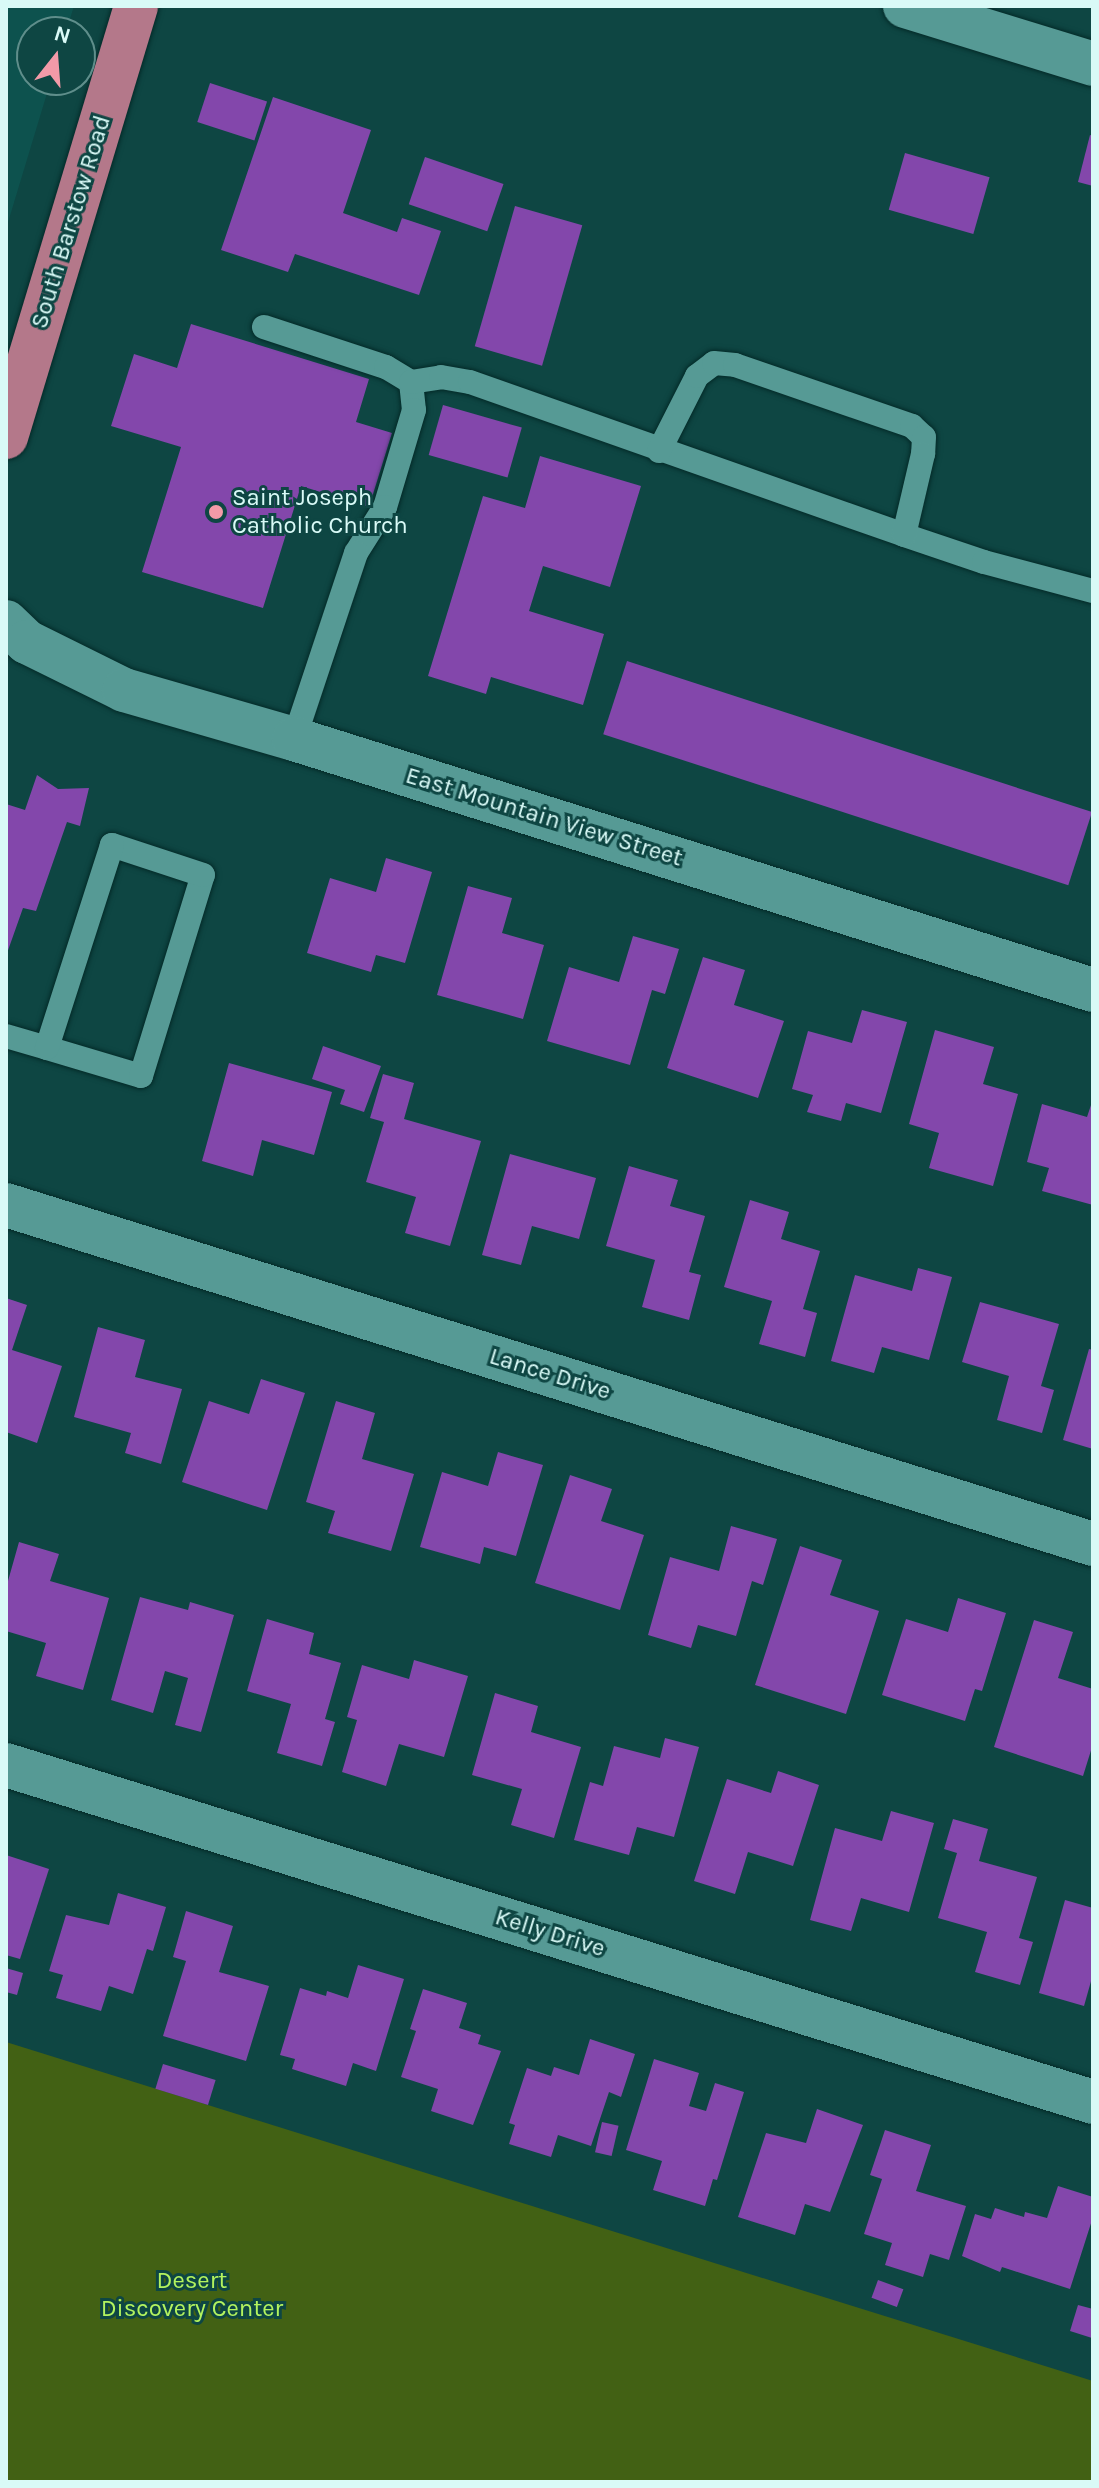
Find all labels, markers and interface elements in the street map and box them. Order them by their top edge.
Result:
north arrow [16,16,96,96]
text: N [51,20,74,50]
street label: South Barstow Road [25,112,117,332]
place label: Saint Joseph Catholic Church [232,484,408,540]
marker: Saint Joseph Catholic Church [207,503,225,521]
street label: East Mountain View Street [402,761,686,873]
street label: Lance Drive [486,1342,614,1406]
street label: Kelly Drive [492,1903,608,1963]
park label: Desert Discovery Center [101,2267,283,2323]

